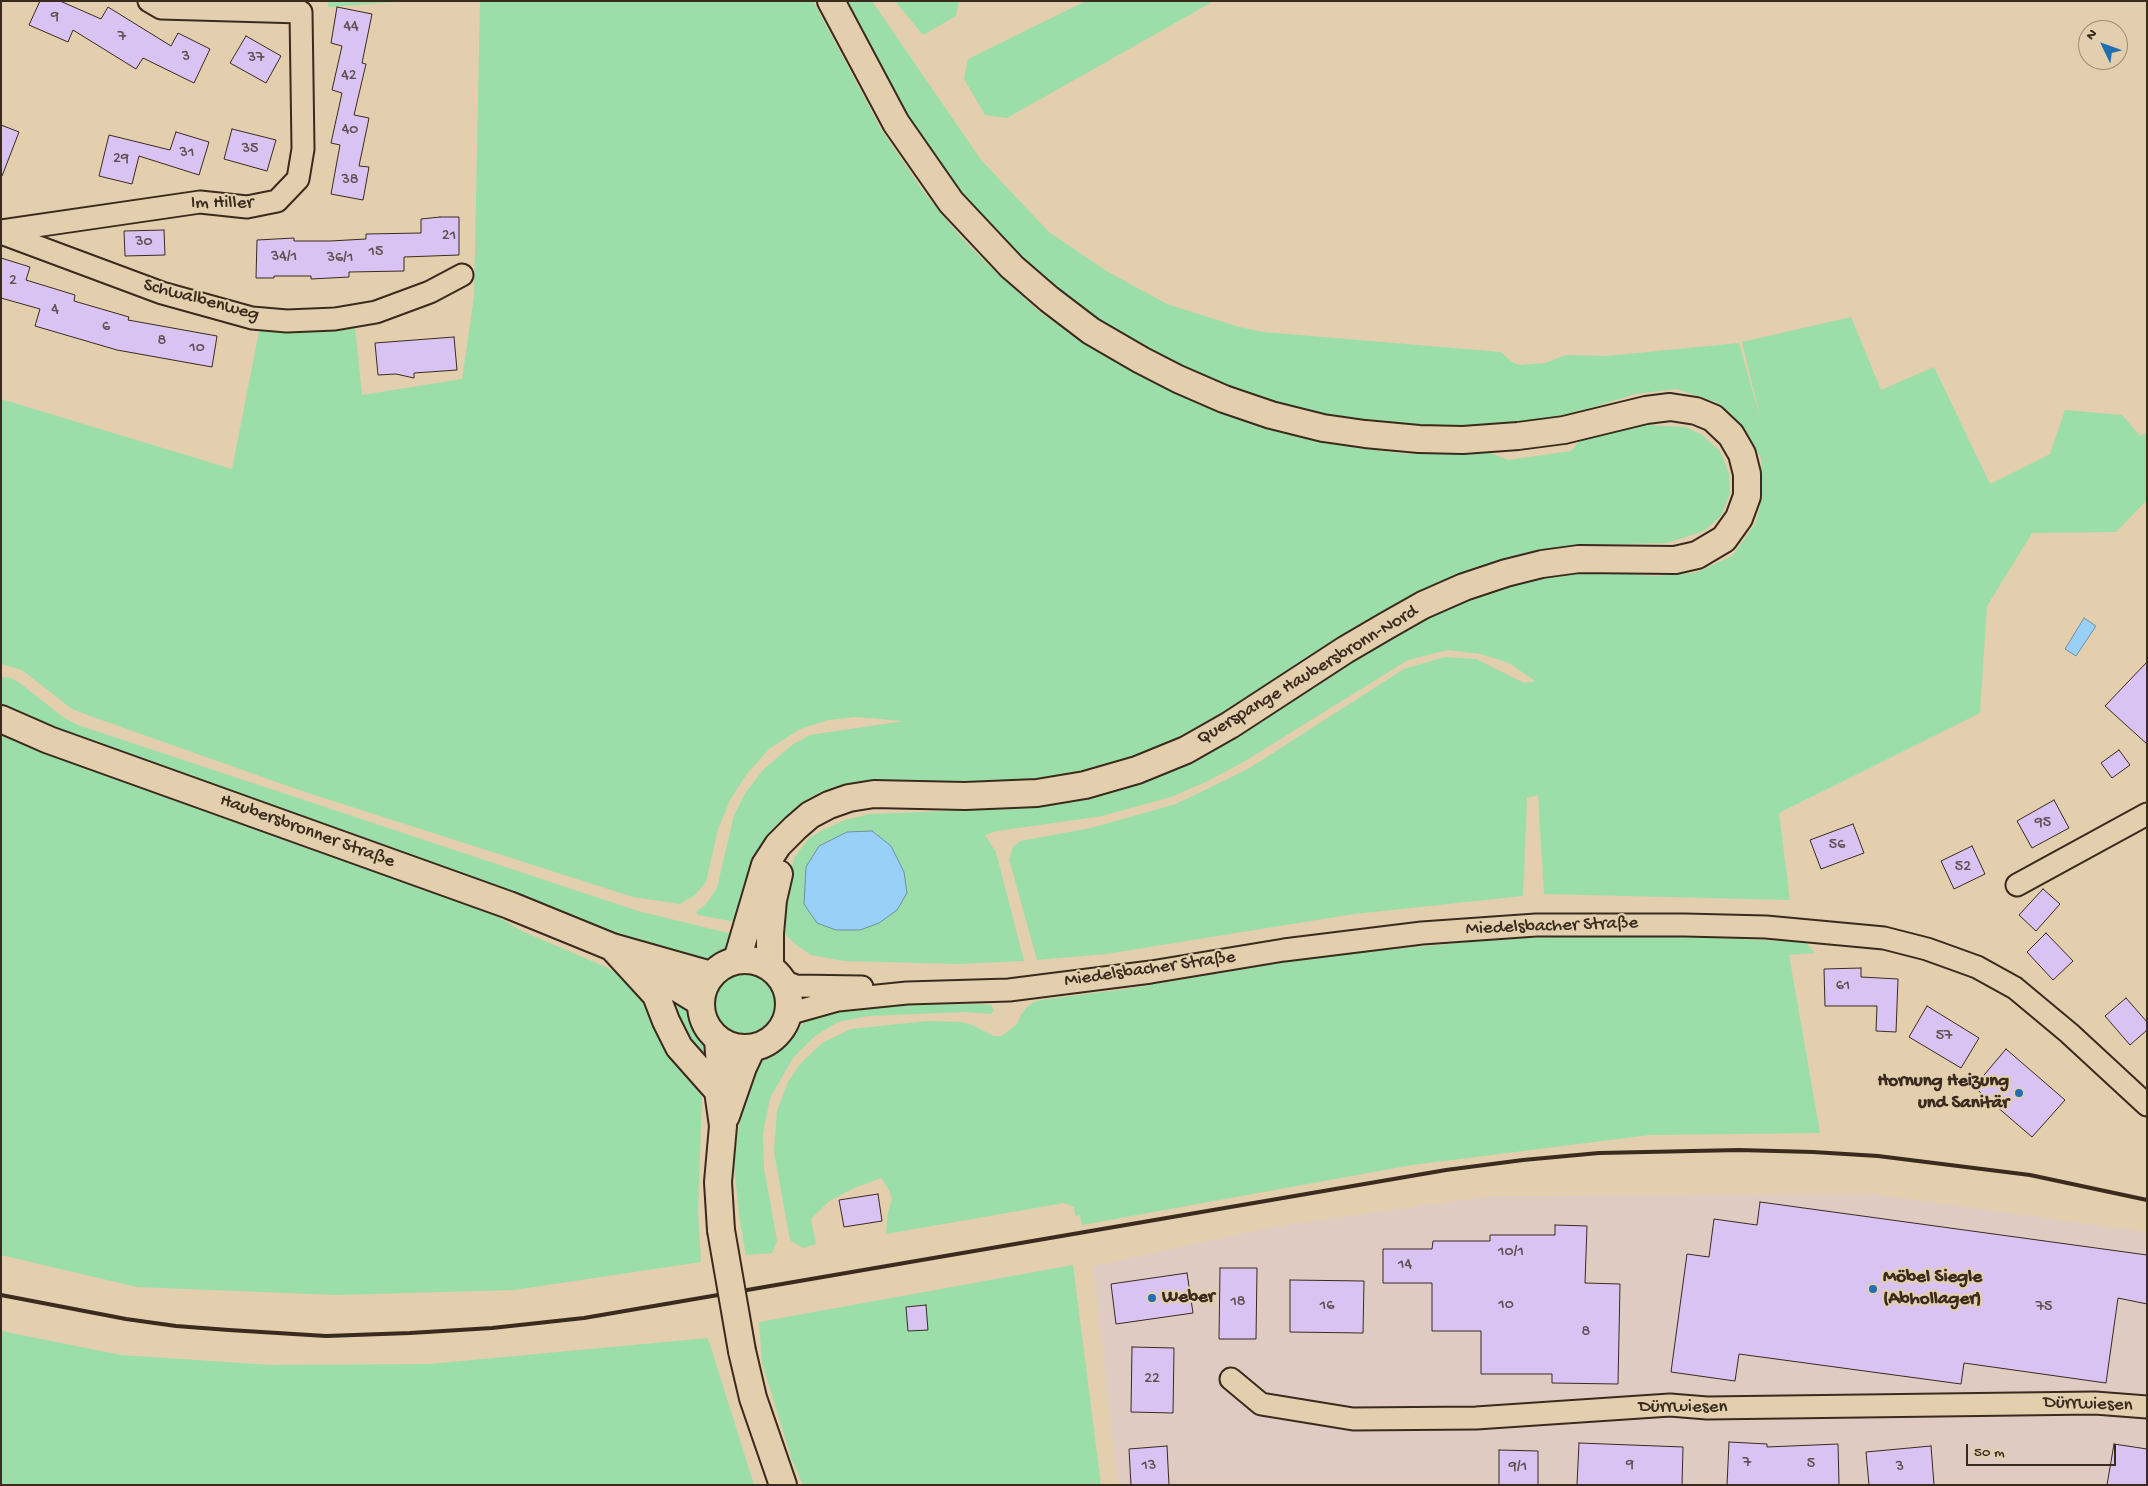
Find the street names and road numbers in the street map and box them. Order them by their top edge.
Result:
street label: Im Hiller [191,193,253,215]
street label: Schwalbenweg [141,275,261,327]
street label: Querspange Haubersbronn-Nord [1193,601,1423,751]
street label: Haubersbronner Straße [216,790,398,874]
street label: Miedelsbacher Straße [1465,913,1639,941]
street label: Miedelsbacher Straße [1063,947,1237,993]
street label: Dürrwiesen [2043,1392,2133,1418]
street label: Dürrwiesen [1638,1397,1728,1419]

